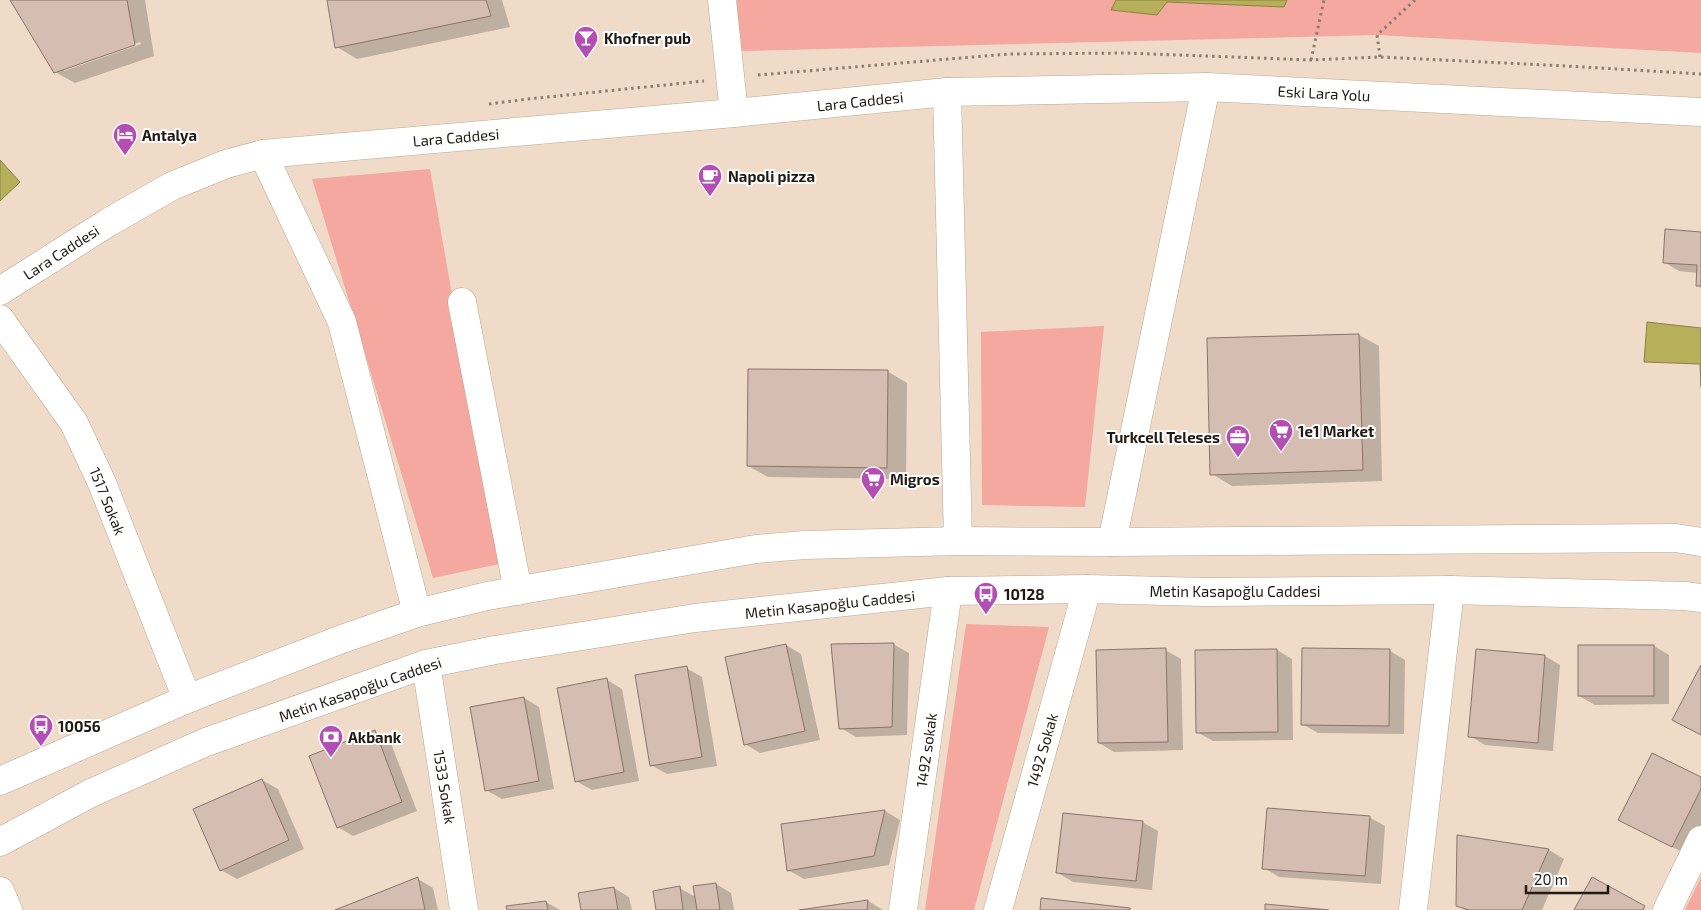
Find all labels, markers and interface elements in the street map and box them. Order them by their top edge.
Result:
bar icon: Khofner pub [573,25,599,59]
place label: Khofner pub [604,29,691,47]
street label: Eski Lara Yolu [1277,82,1371,104]
street label: Lara Caddesi [816,88,904,114]
hotel icon: Antalya [112,122,138,156]
street label: Lara Caddesi [412,124,500,150]
place label: Antalya [142,126,197,145]
cafe icon: Napoli pizza [697,163,723,197]
place label: Napoli pizza [728,167,815,185]
street label: Lara Caddesi [20,221,102,283]
supermarket icon: 1e1 Market [1268,418,1294,452]
place label: 1e1 Market [1298,422,1374,440]
office icon: Turkcell Teleses [1225,424,1251,458]
place label: Turkcell Teleses [1107,428,1220,446]
street label: 1517 Sokak [86,465,130,538]
supermarket icon: Migros [860,466,886,500]
place label: Migros [890,470,940,488]
bus stop icon: 10128 [973,581,999,615]
street label: Metin Kasapoğlu Caddesi [1150,582,1320,600]
place label: 10128 [1004,585,1045,603]
street label: Metin Kasapoğlu Caddesi [744,586,916,622]
street label: Metin Kasapoğlu Caddesi [276,653,444,725]
street label: 1492 sokak [912,711,940,788]
street label: 1492 Sokak [1023,711,1061,789]
bus stop icon: 10056 [28,713,54,747]
place label: 10056 [58,717,101,735]
bank icon: Akbank [318,724,344,758]
place label: Akbank [348,728,402,746]
street label: 1533 Sokak [430,749,460,826]
scale bar [1526,862,1608,894]
text: 20 m [1534,870,1568,888]

